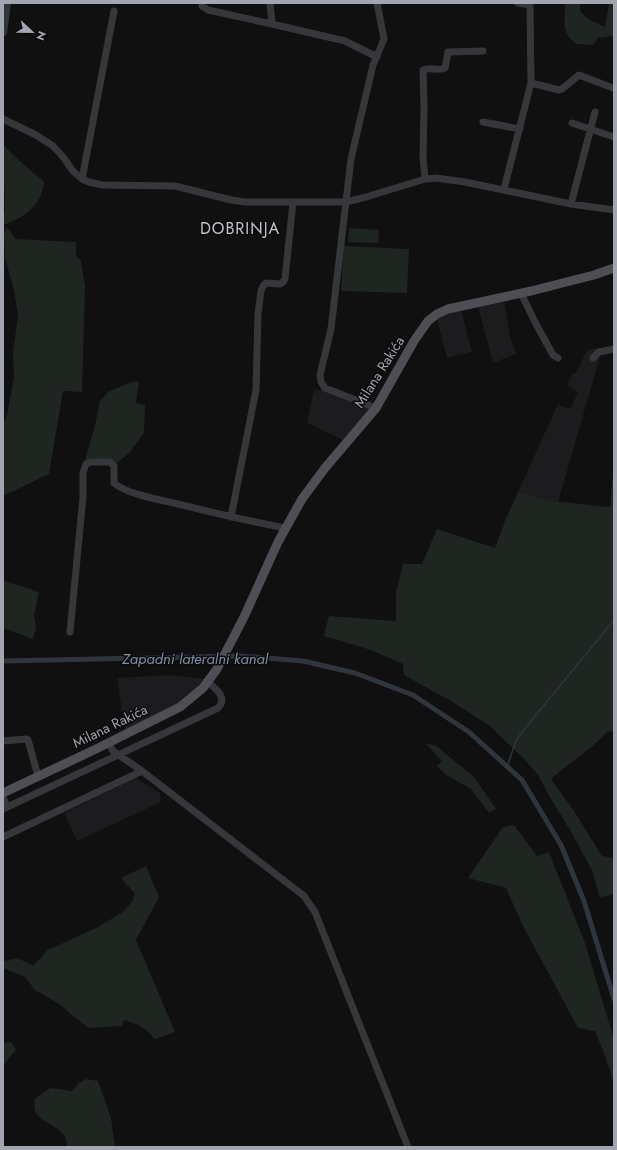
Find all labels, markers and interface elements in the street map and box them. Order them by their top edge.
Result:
north arrow [12,12,52,52]
text: N [32,29,50,43]
district label: DOBRINJA [200,217,280,240]
street label: Milana Rakića [349,332,409,412]
water label: Zapadni lateralni kanal [121,648,269,670]
street label: Milana Rakića [69,699,151,753]

